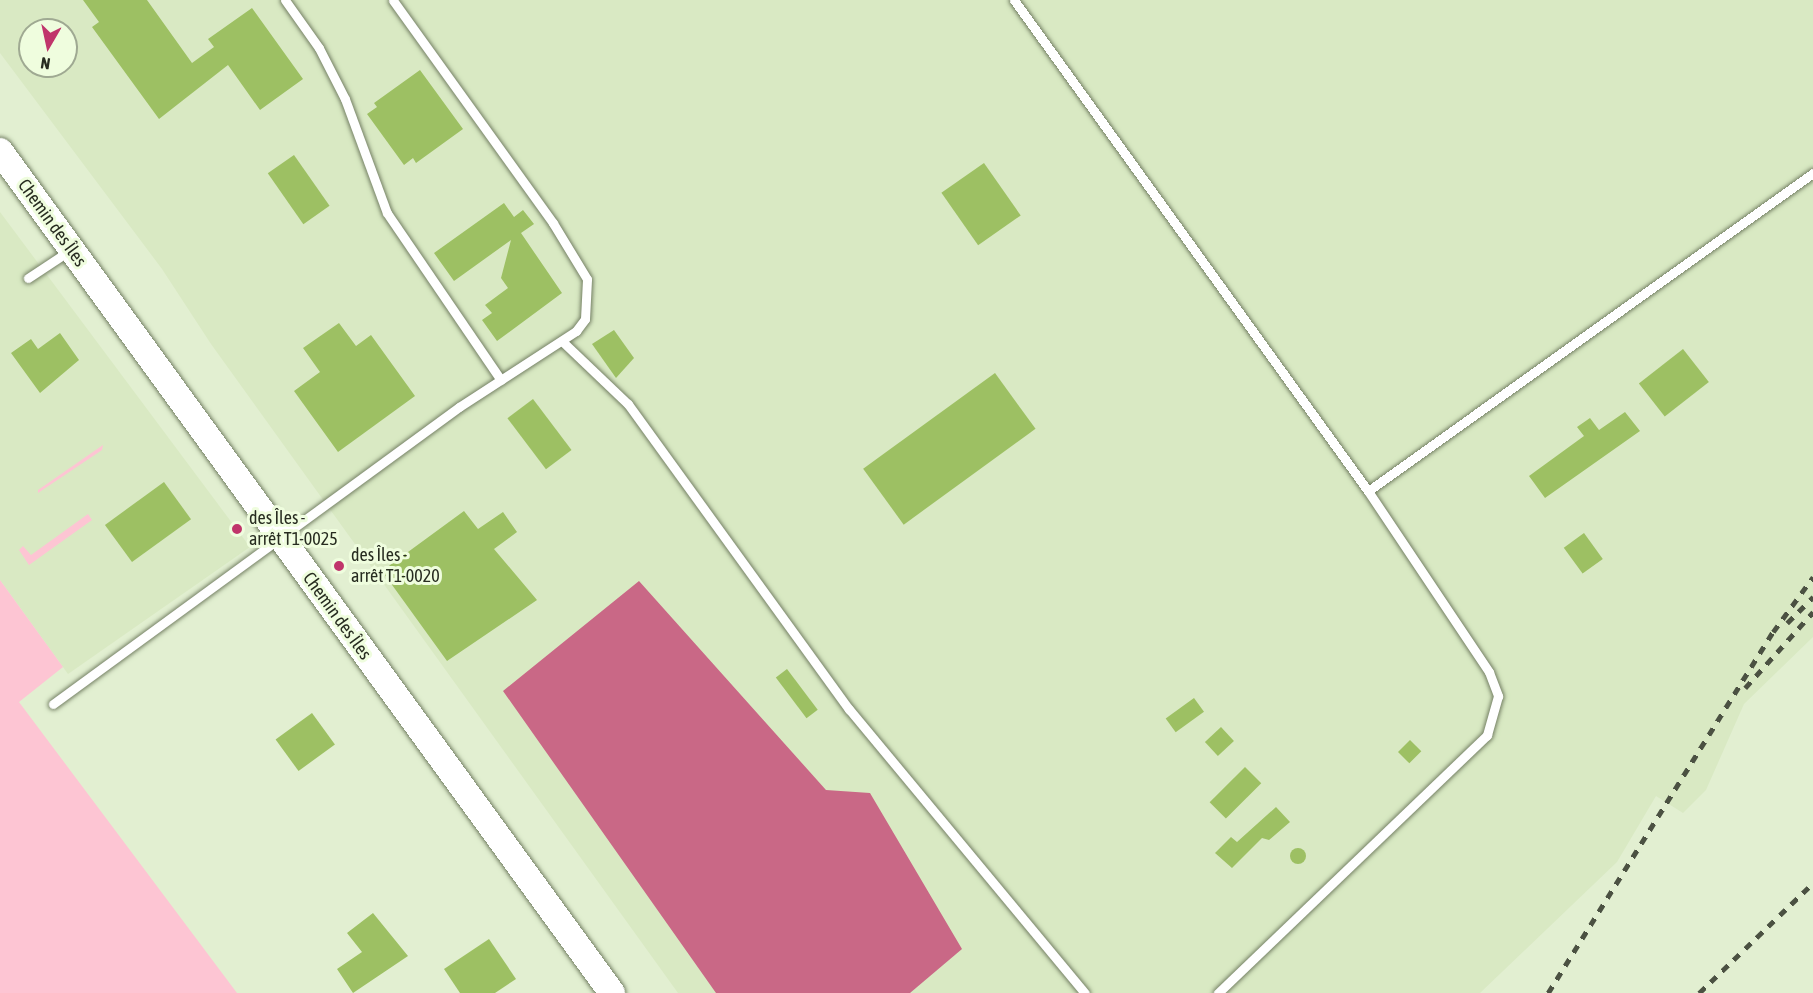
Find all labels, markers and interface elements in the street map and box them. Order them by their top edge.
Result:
north arrow [18,18,78,78]
text: N [39,54,52,73]
street label: Chemin des Îles [13,175,91,271]
place label: des Îles - arrêt T1-0025 [249,508,338,550]
marker: des Îles - arrêt T1-0025 [230,522,244,536]
place label: des Îles - arrêt T1-0020 [351,545,440,588]
marker: des Îles - arrêt T1-0020 [332,559,346,573]
street label: Chemin des Îles [298,568,376,664]

